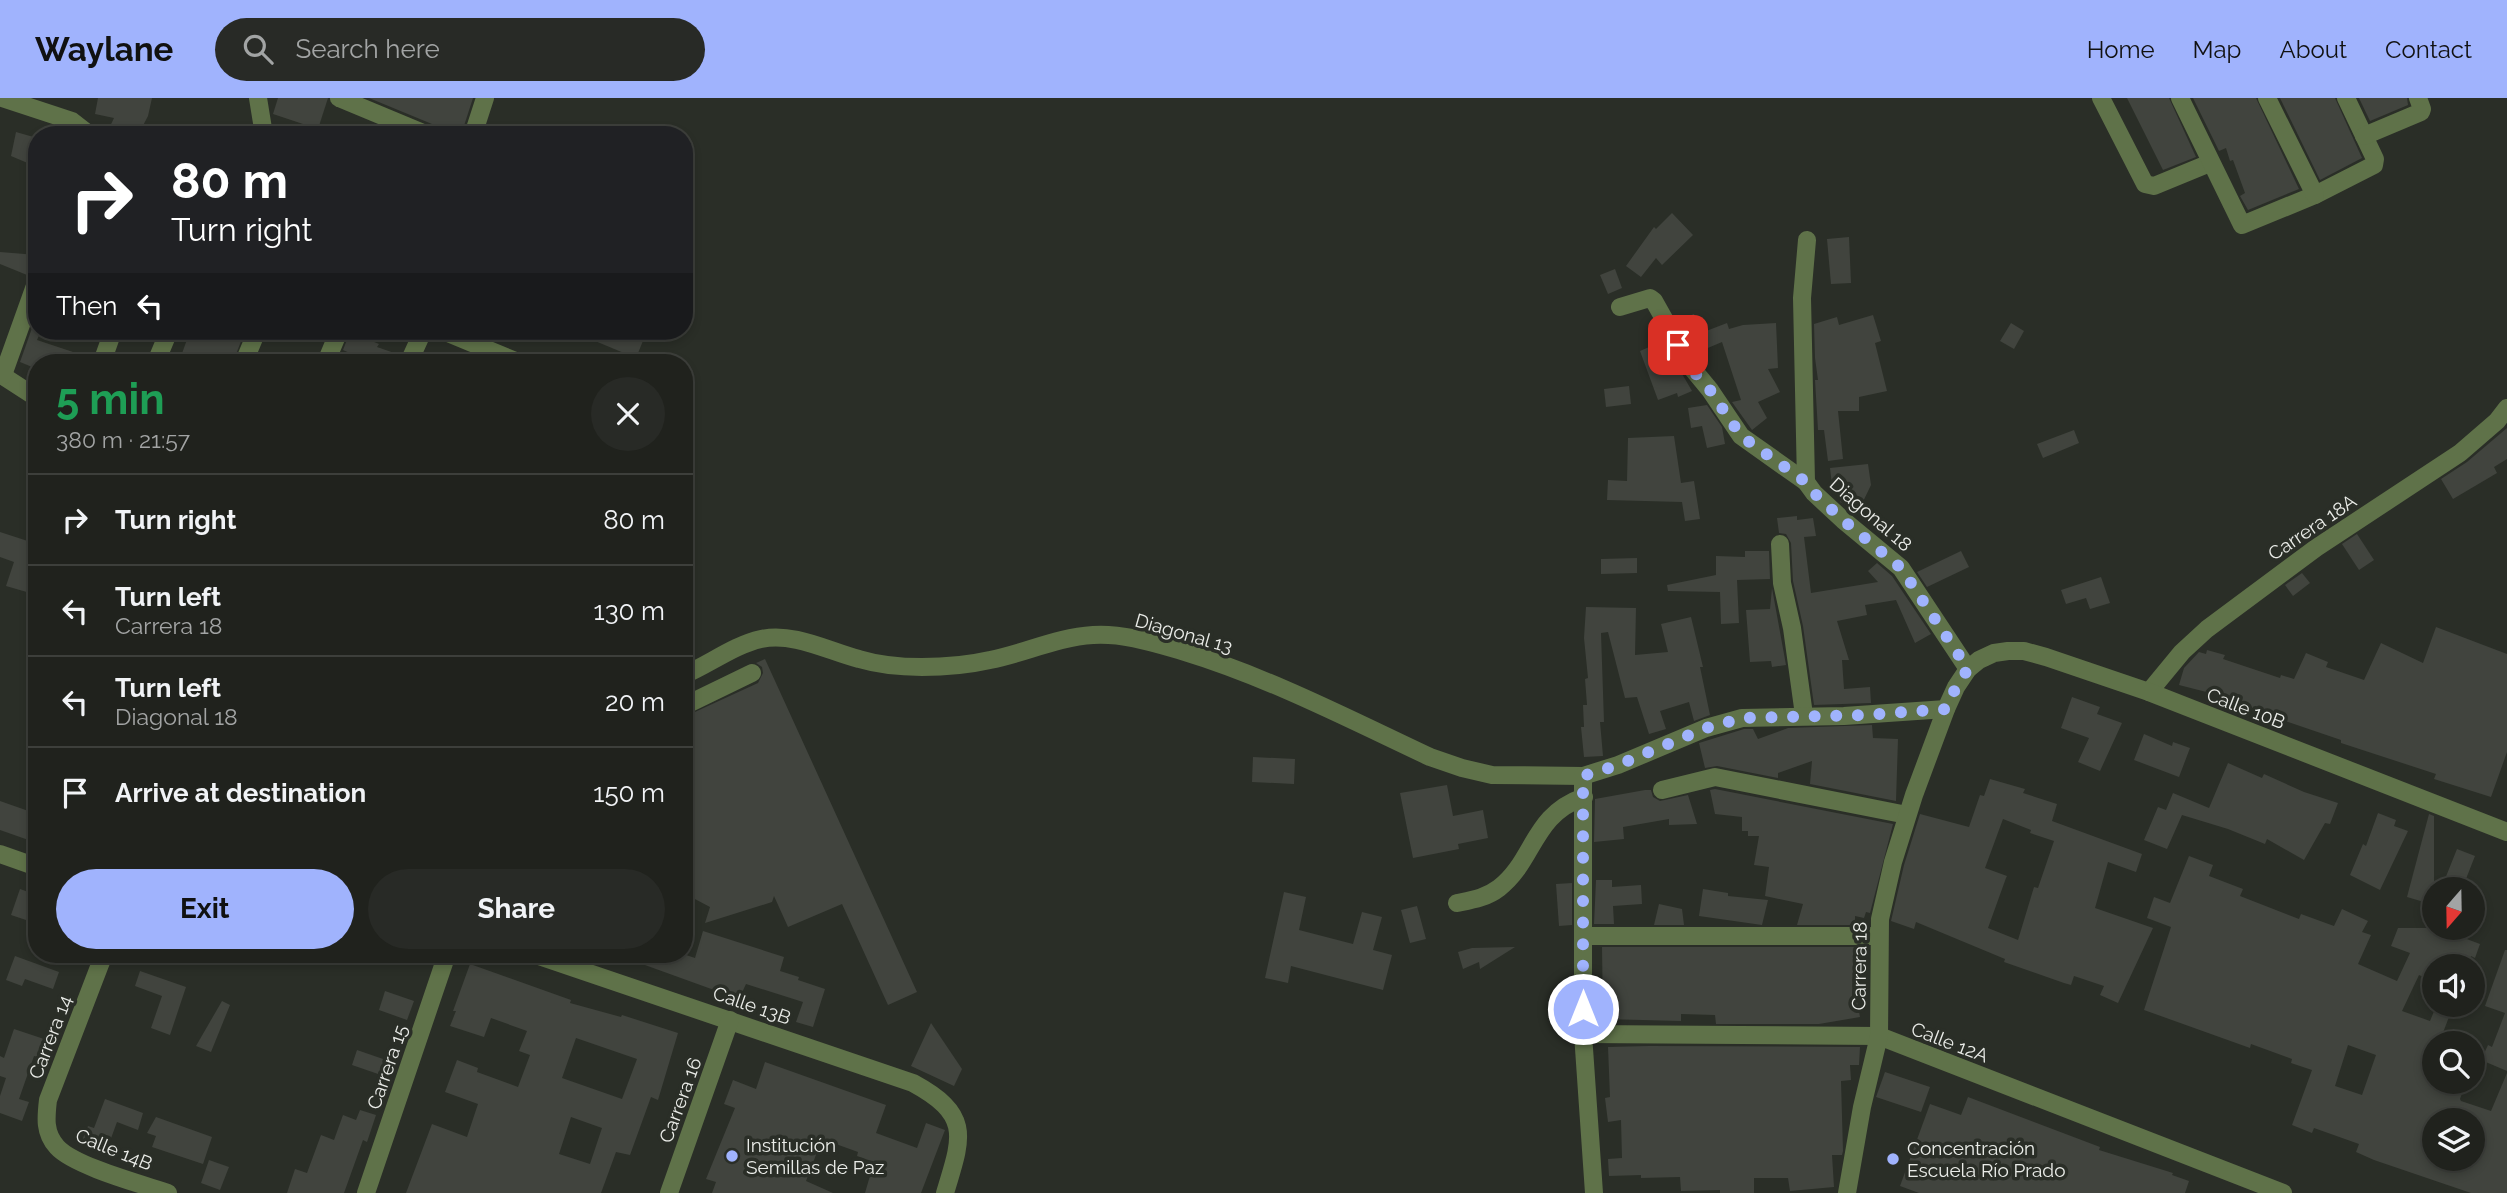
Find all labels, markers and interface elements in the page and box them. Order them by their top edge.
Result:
search box [215,18,705,81]
text: Waylane [35,30,173,69]
icon: search [239,30,277,68]
text: Search here [295,34,440,64]
text: Home [2087,35,2155,64]
text: Map [2193,35,2241,64]
text: About [2279,35,2347,64]
text: Contact [2385,35,2472,64]
text: 80 m [171,152,288,209]
icon: right [56,154,147,245]
text: Turn right [171,211,312,248]
icon: left [131,287,169,325]
text: Then [56,291,117,321]
pin [1648,315,1708,375]
icon: arrive [1659,326,1697,364]
text: 5 min [56,375,165,424]
button: close [591,377,665,451]
text: 380 m · 21:57 [56,426,190,453]
street label: Diagonal 18 [1826,472,1916,556]
street label: Carrera 18A [2264,489,2360,564]
icon: right [56,501,94,539]
text: Turn right [115,505,236,535]
text: 80 m [603,505,665,535]
text: Turn left [115,582,221,612]
icon: left [56,592,94,630]
text: 130 m [594,596,665,626]
street label: Diagonal 13 [1133,609,1235,657]
text: Carrera 18 [115,612,223,639]
text: Turn left [115,673,221,703]
icon: left [56,683,94,721]
street label: Calle 10B [2204,683,2288,733]
text: 20 m [605,687,665,717]
text: Diagonal 18 [115,703,238,730]
icon: arrive [56,774,94,812]
text: Arrive at destination [115,778,366,808]
text: 150 m [593,778,665,808]
button: Exit [56,869,354,949]
button: Share [368,869,665,949]
north arrow [2422,877,2485,940]
map controls [2422,877,2485,1171]
street label: Carrera 18 [1847,921,1871,1011]
button: sound [2422,954,2485,1017]
position arrow [1546,972,1620,1046]
street label: Calle 13B [710,981,794,1029]
street label: Carrera 14 [24,992,76,1082]
street label: Calle 12A [1908,1017,1992,1067]
street label: Carrera 15 [362,1022,412,1112]
button: search [2422,1031,2485,1094]
street label: Carrera 16 [654,1054,706,1146]
button: layers [2422,1108,2485,1171]
street label: Calle 14B [72,1124,156,1174]
place label: Institución Semillas de Paz [746,1134,884,1178]
place label: Concentración Escuela Río Prado [1907,1137,2065,1181]
marker: Institución Semillas de Paz [724,1148,740,1164]
marker: Concentración Escuela Río Prado [1885,1151,1901,1167]

